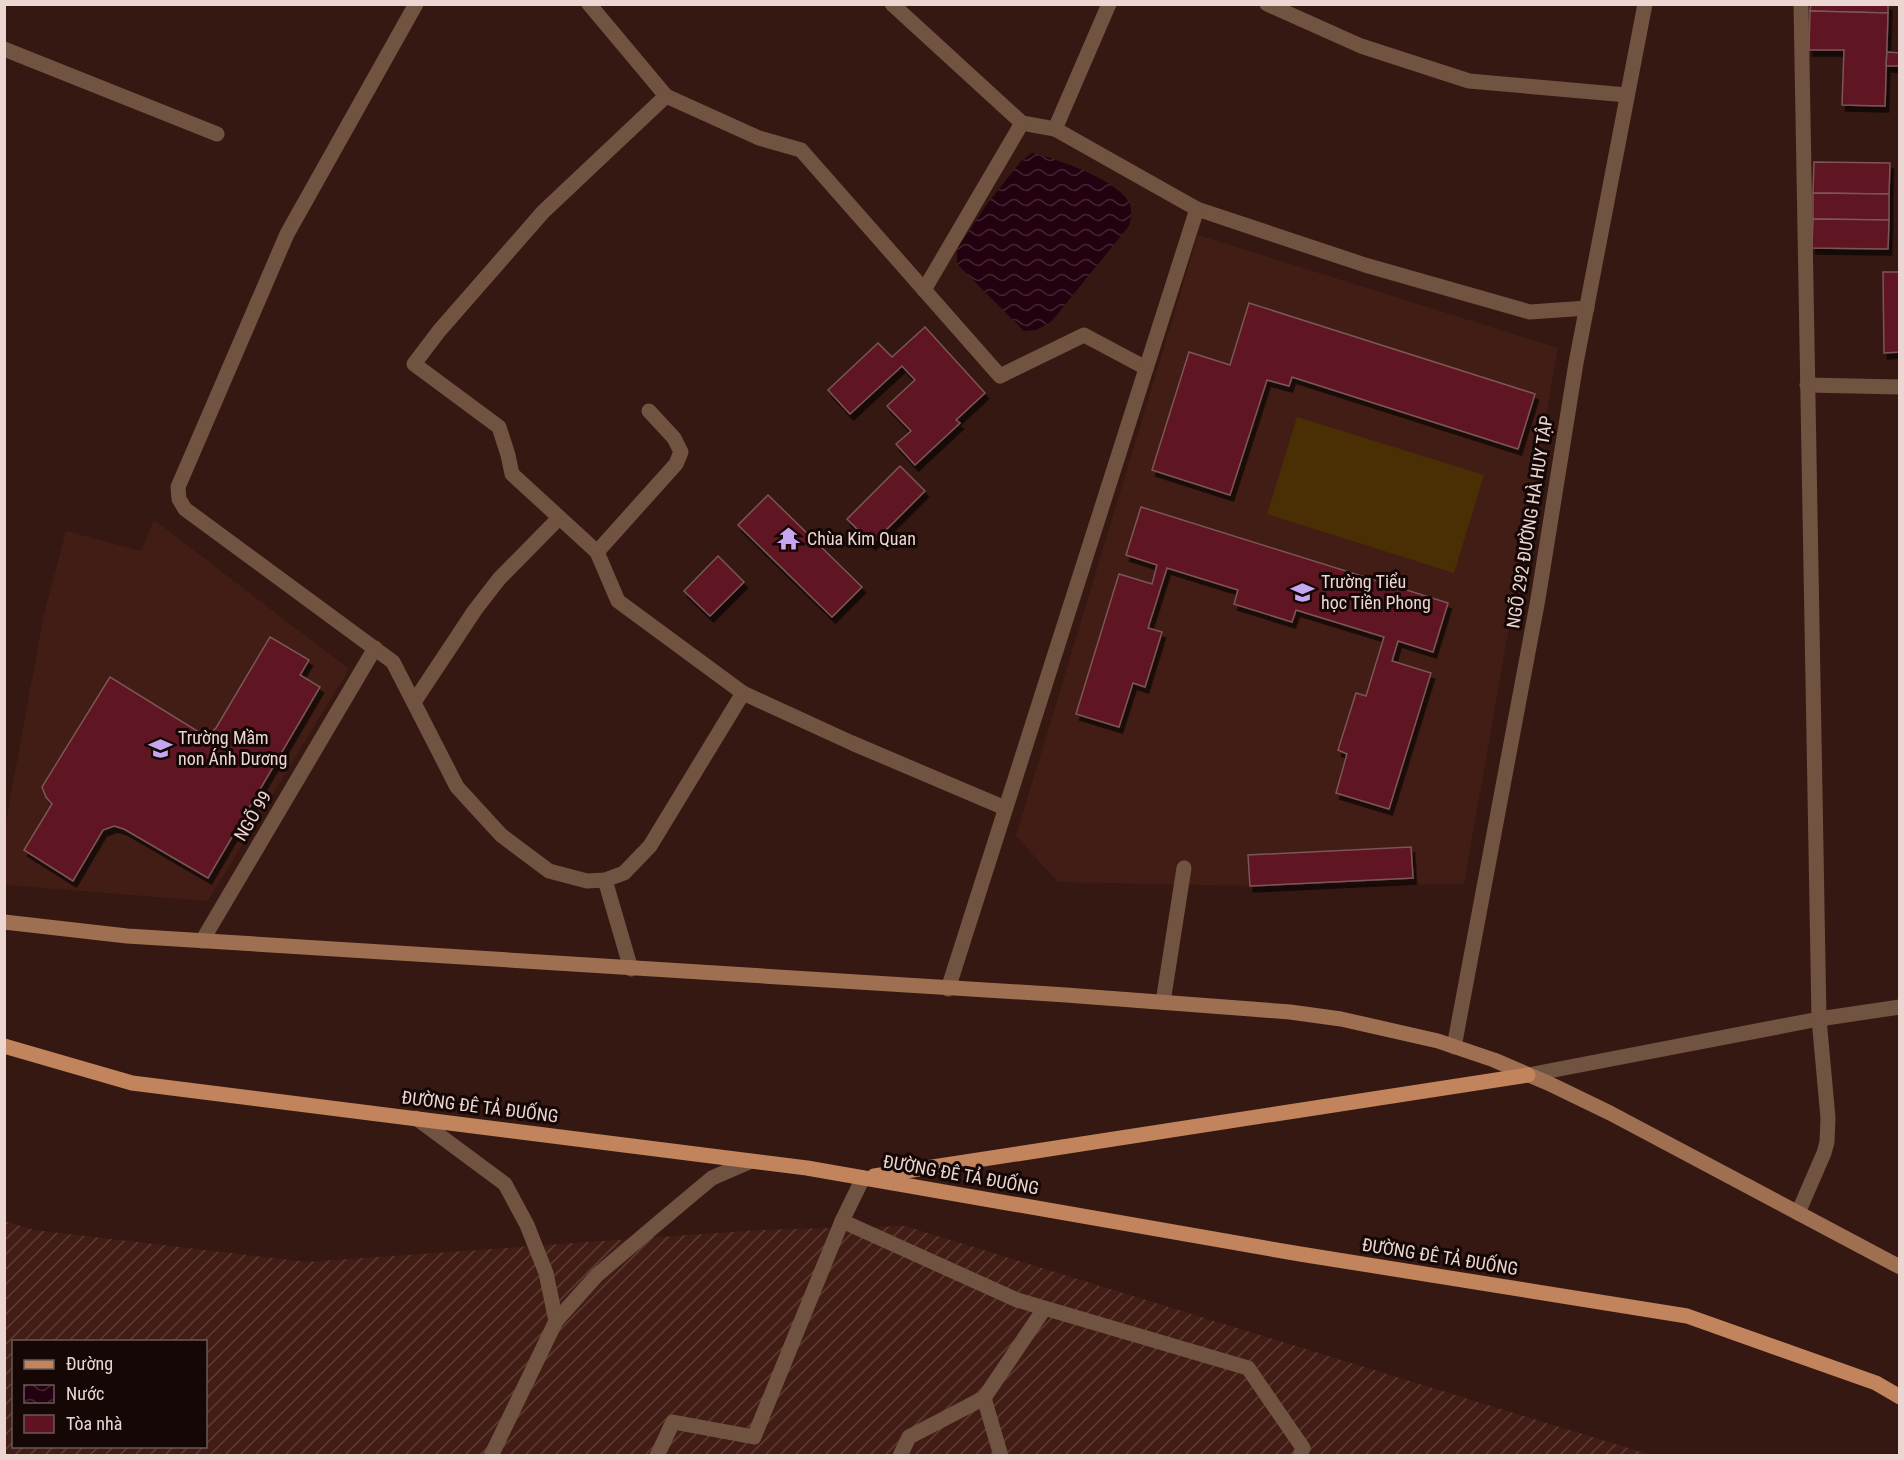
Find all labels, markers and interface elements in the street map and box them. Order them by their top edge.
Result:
street label: NGÕ 292 ĐƯỜNG HÀ HUY TẬP [1501,414,1557,630]
temple icon: Chùa Kim Quan [776,526,802,552]
place label: Chùa Kim Quan [807,528,916,549]
place label: Trường Tiểu học Tiền Phong [1321,571,1431,613]
school or university icon: Trường Tiểu học Tiền Phong [1290,579,1316,605]
place label: Trường Mầm non Ánh Dương [178,727,287,769]
school or university icon: Trường Mầm non Ánh Dương [147,735,173,761]
street label: NGÕ 99 [229,786,276,845]
street label: ĐƯỜNG ĐÊ TẢ ĐUỐNG [400,1084,560,1127]
street label: ĐƯỜNG ĐÊ TẢ ĐUỐNG [882,1148,1041,1199]
street label: ĐƯỜNG ĐÊ TẢ ĐUỐNG [1361,1232,1520,1279]
legend [12,1340,207,1448]
text: Đường [66,1353,113,1374]
text: Nước [66,1383,104,1404]
text: Tòa nhà [66,1413,122,1434]

